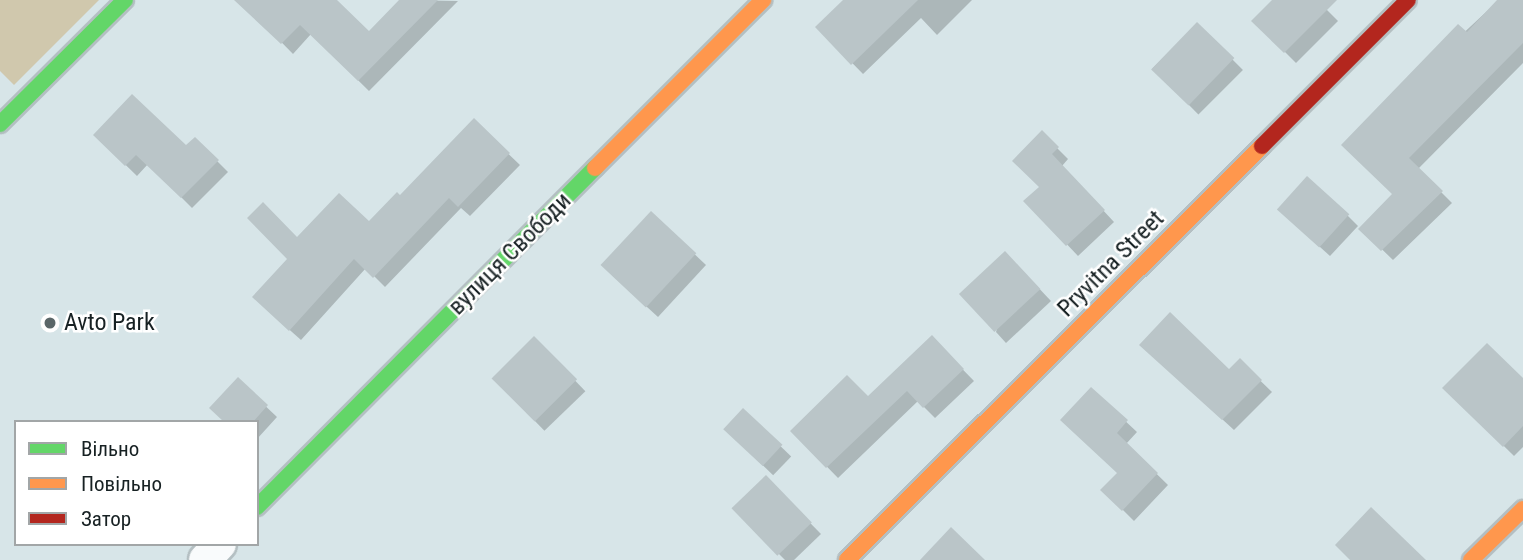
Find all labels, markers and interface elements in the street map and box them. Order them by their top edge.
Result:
street label: вулиця Свободи [443,187,577,321]
street label: Pryvitna Street [1052,205,1170,323]
place label: Avto Park [64,309,155,337]
marker: Avto Park [42,315,58,331]
legend [14,420,259,546]
text: Вільно [81,437,139,461]
text: Повільно [81,472,162,496]
text: Затор [81,507,131,531]

